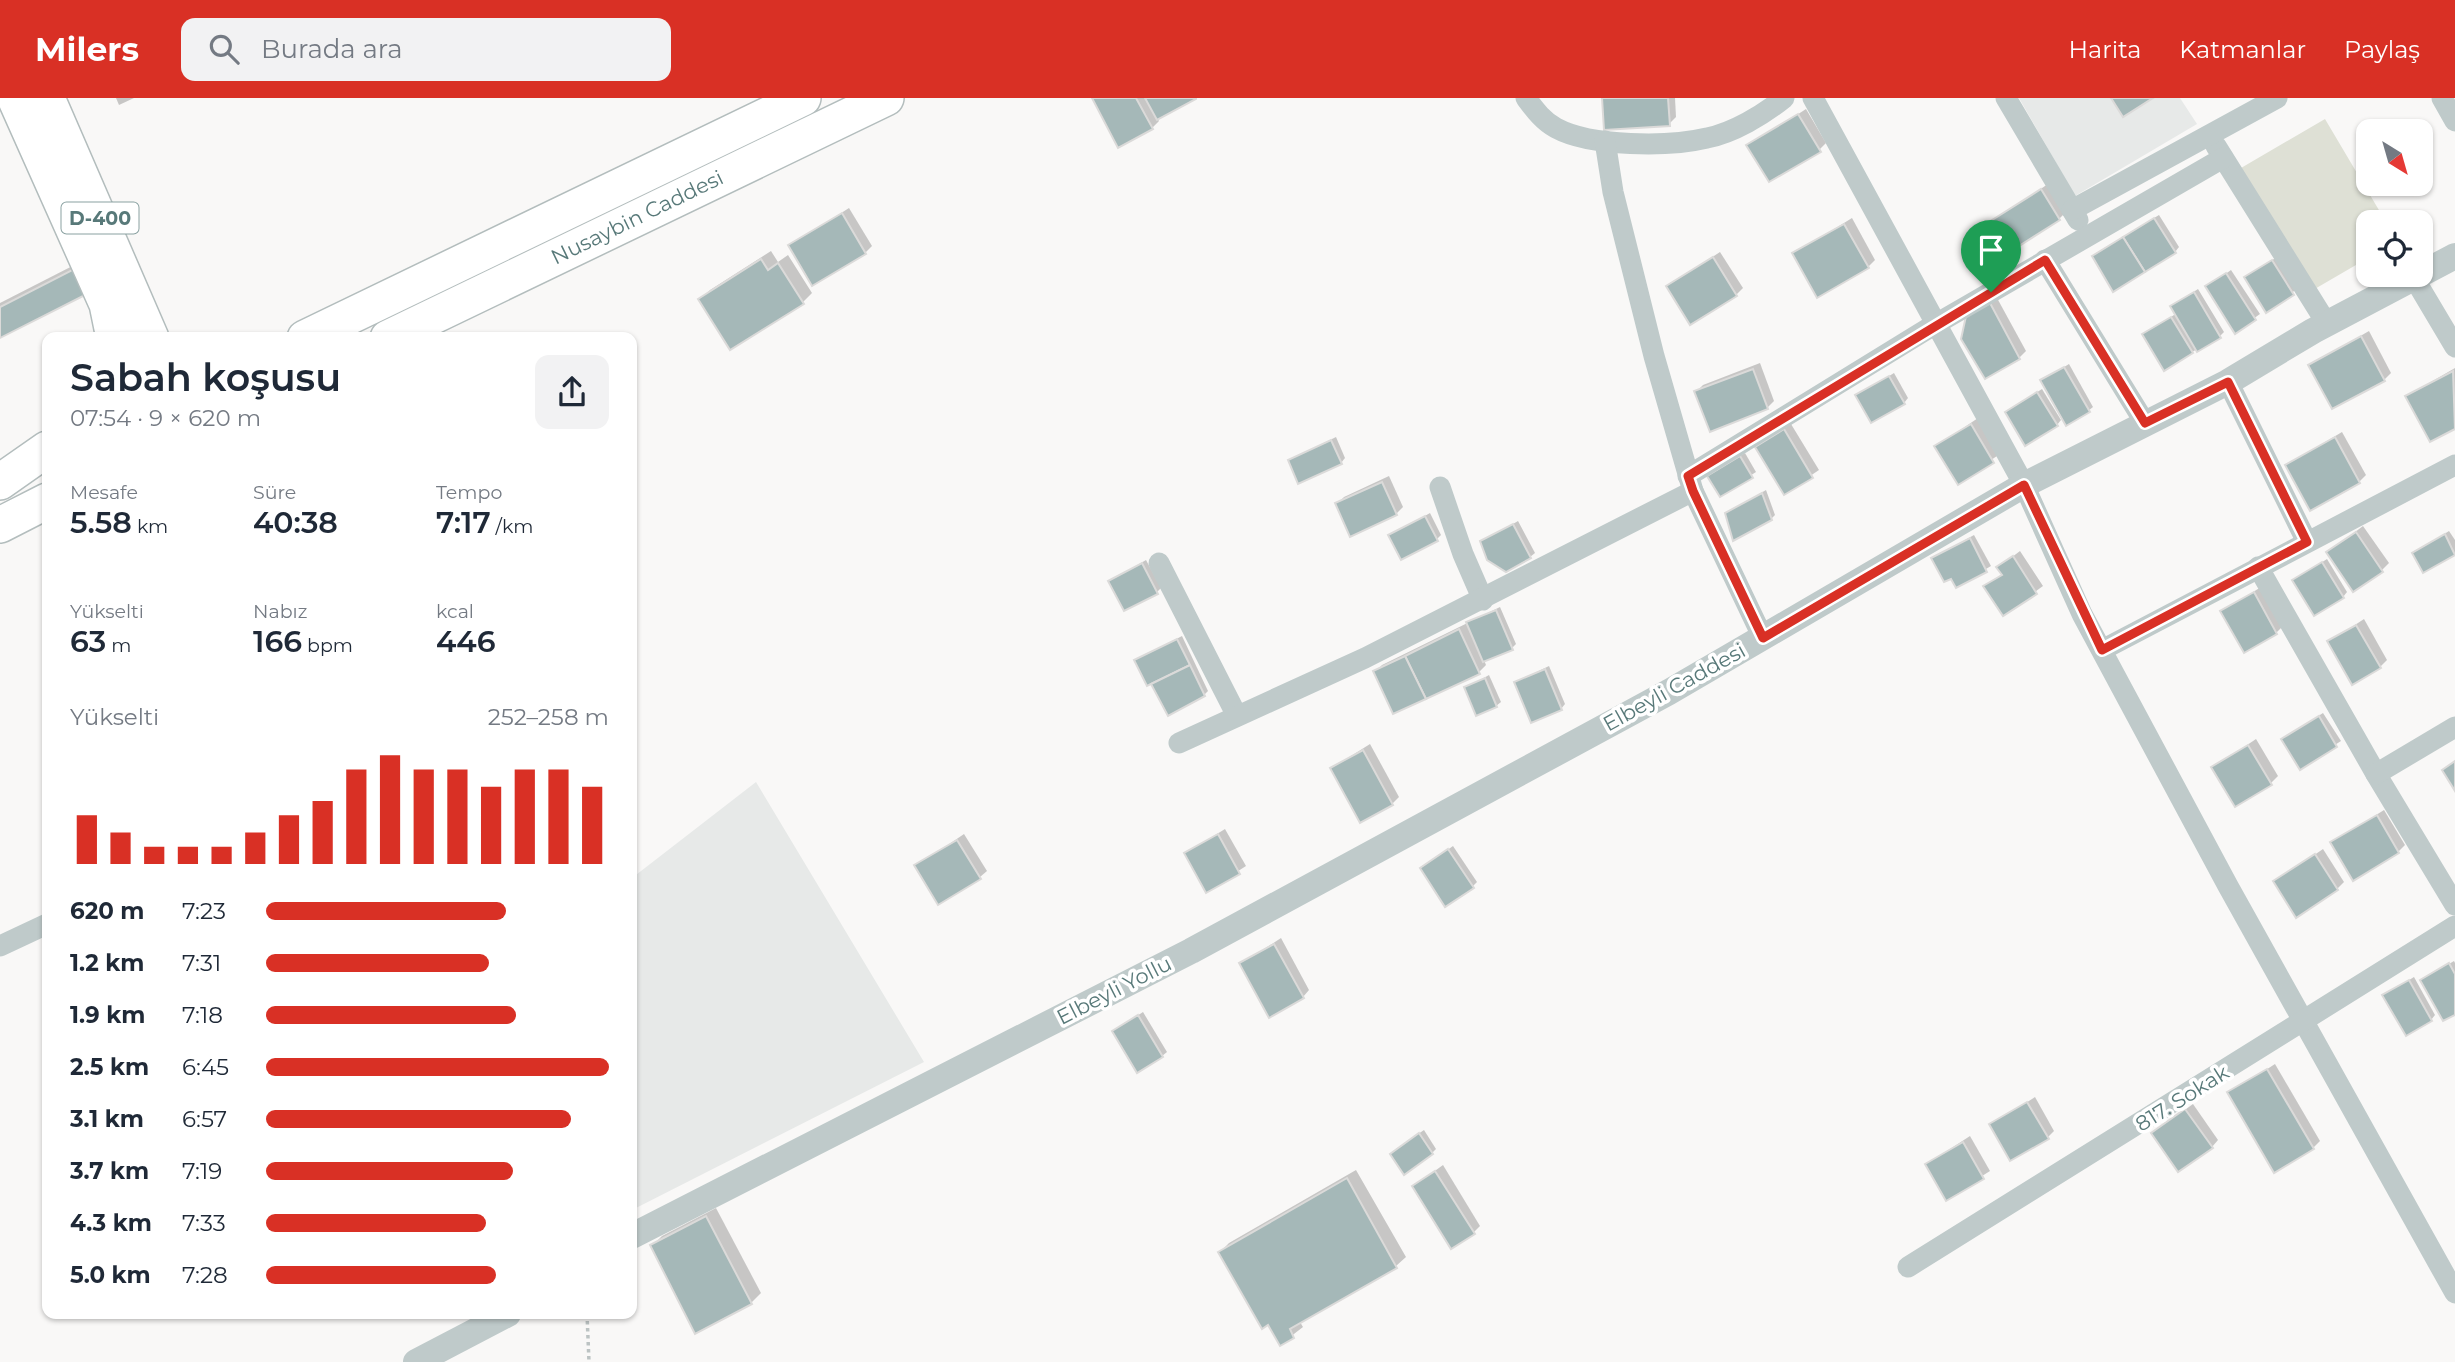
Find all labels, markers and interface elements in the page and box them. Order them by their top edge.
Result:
search box [181,18,671,81]
text: Milers [35,29,139,69]
icon: search [205,30,243,68]
text: Burada ara [261,33,403,65]
text: Harita [2069,35,2141,64]
text: Katmanlar [2179,35,2306,64]
text: Paylaş [2344,35,2420,64]
north arrow [2356,119,2432,196]
map controls [2356,119,2433,287]
street label: Nusaybin Caddesi [547,164,727,270]
road number: D-400 [62,202,138,234]
button: locate [2356,210,2433,287]
pin [1961,220,2021,292]
icon: arrive [1972,231,2010,269]
text: Sabah koşusu [70,354,341,401]
button: share [535,355,609,429]
text: 07:54 · 9 × 620 m [70,404,261,432]
text: Mesafe [70,481,138,504]
text: Süre [253,481,296,504]
text: Tempo [436,481,502,504]
text: 5.58 [70,504,132,541]
text: 40:38 [253,504,338,541]
text: 7:17 [436,504,491,541]
text: km [132,515,168,538]
text: /km [491,515,533,538]
text: Yükselti [70,600,144,623]
text: Nabız [253,600,307,623]
text: kcal [436,600,474,623]
text: 63 [70,623,106,660]
text: 166 [253,623,302,660]
text: 446 [436,623,496,660]
text: m [106,634,131,657]
text: bpm [302,634,353,657]
street label: Elbeyli Caddesi [1598,638,1750,736]
text: Yükselti [70,703,159,731]
text: 252–258 m [488,703,609,731]
text: 620 m [70,897,144,925]
text: 7:23 [182,897,226,925]
text: 1.2 km [70,949,144,977]
text: 7:31 [182,949,221,977]
street label: Elbeyli Yollu [1052,950,1176,1030]
text: 1.9 km [70,1001,145,1029]
text: 7:18 [182,1001,223,1029]
text: 2.5 km [70,1053,149,1081]
text: 6:45 [182,1053,229,1081]
street label: 817. Sokak [2131,1059,2234,1137]
text: 3.1 km [70,1105,144,1133]
text: 6:57 [182,1105,227,1133]
text: 3.7 km [70,1157,149,1185]
text: 7:19 [182,1157,222,1185]
text: 4.3 km [70,1209,152,1237]
text: 7:33 [182,1209,226,1237]
text: 5.0 km [70,1261,151,1289]
text: 7:28 [182,1261,228,1289]

